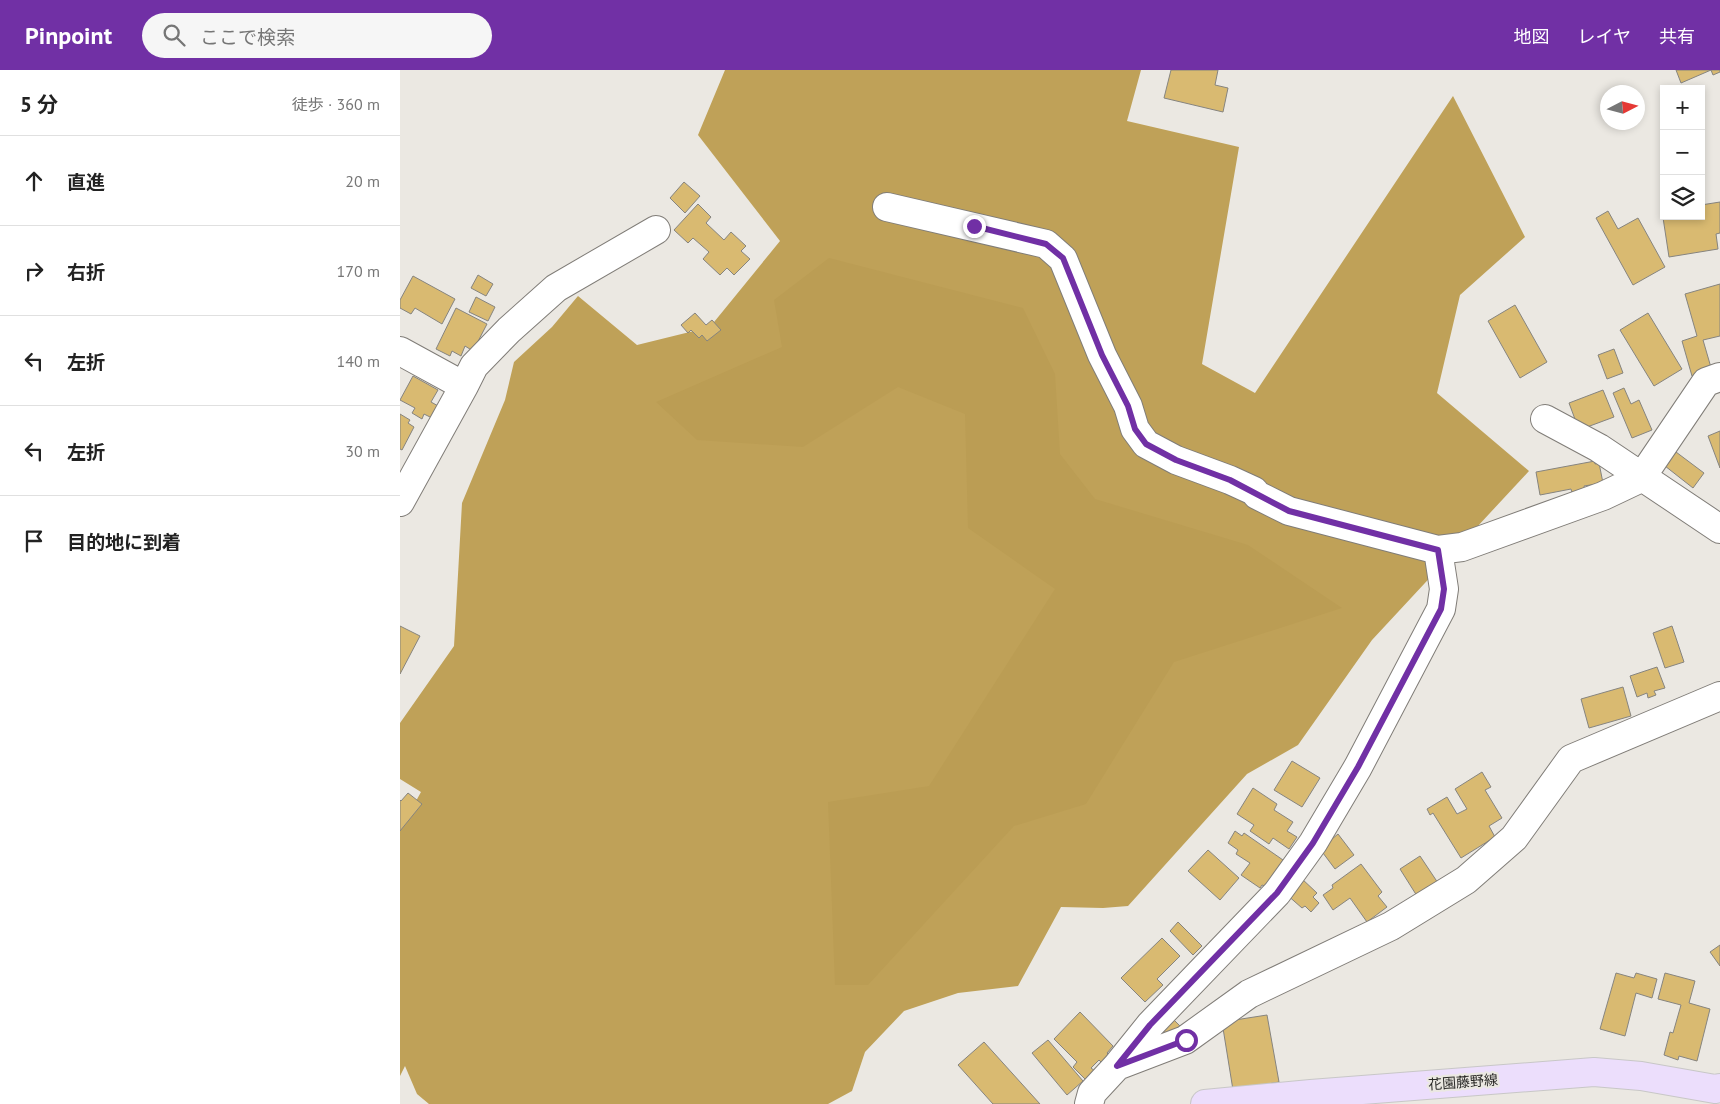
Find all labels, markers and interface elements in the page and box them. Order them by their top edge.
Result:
search box [142,13,492,58]
text: Pinpoint [25,20,112,51]
icon: search [160,21,188,49]
text: ここで検索 [200,25,295,49]
text: 地図 [1514,25,1550,48]
text: レイヤ [1578,25,1631,48]
text: 共有 [1659,25,1695,48]
north arrow [1600,85,1645,130]
map controls [1660,85,1705,220]
button: + [1660,85,1705,130]
text: 5 分 [20,91,58,118]
text: 徒歩 · 360 m [292,94,380,114]
button: − [1660,130,1705,175]
icon: ahead [20,167,48,195]
text: 直進 [67,170,105,194]
text: 20 m [345,171,380,191]
button: layers [1660,175,1705,220]
route end [963,215,986,238]
icon: right [20,257,48,285]
text: 右折 [67,260,105,284]
text: 170 m [337,261,380,281]
icon: left [20,347,48,375]
text: 左折 [67,350,105,374]
text: 140 m [337,351,380,371]
icon: left [20,437,48,465]
text: 左折 [67,440,105,464]
text: 30 m [345,441,380,461]
icon: arrive [20,527,48,555]
text: 目的地に到着 [67,530,181,554]
route start [1175,1029,1198,1052]
street label: 花園藤野線 [1427,1071,1499,1093]

